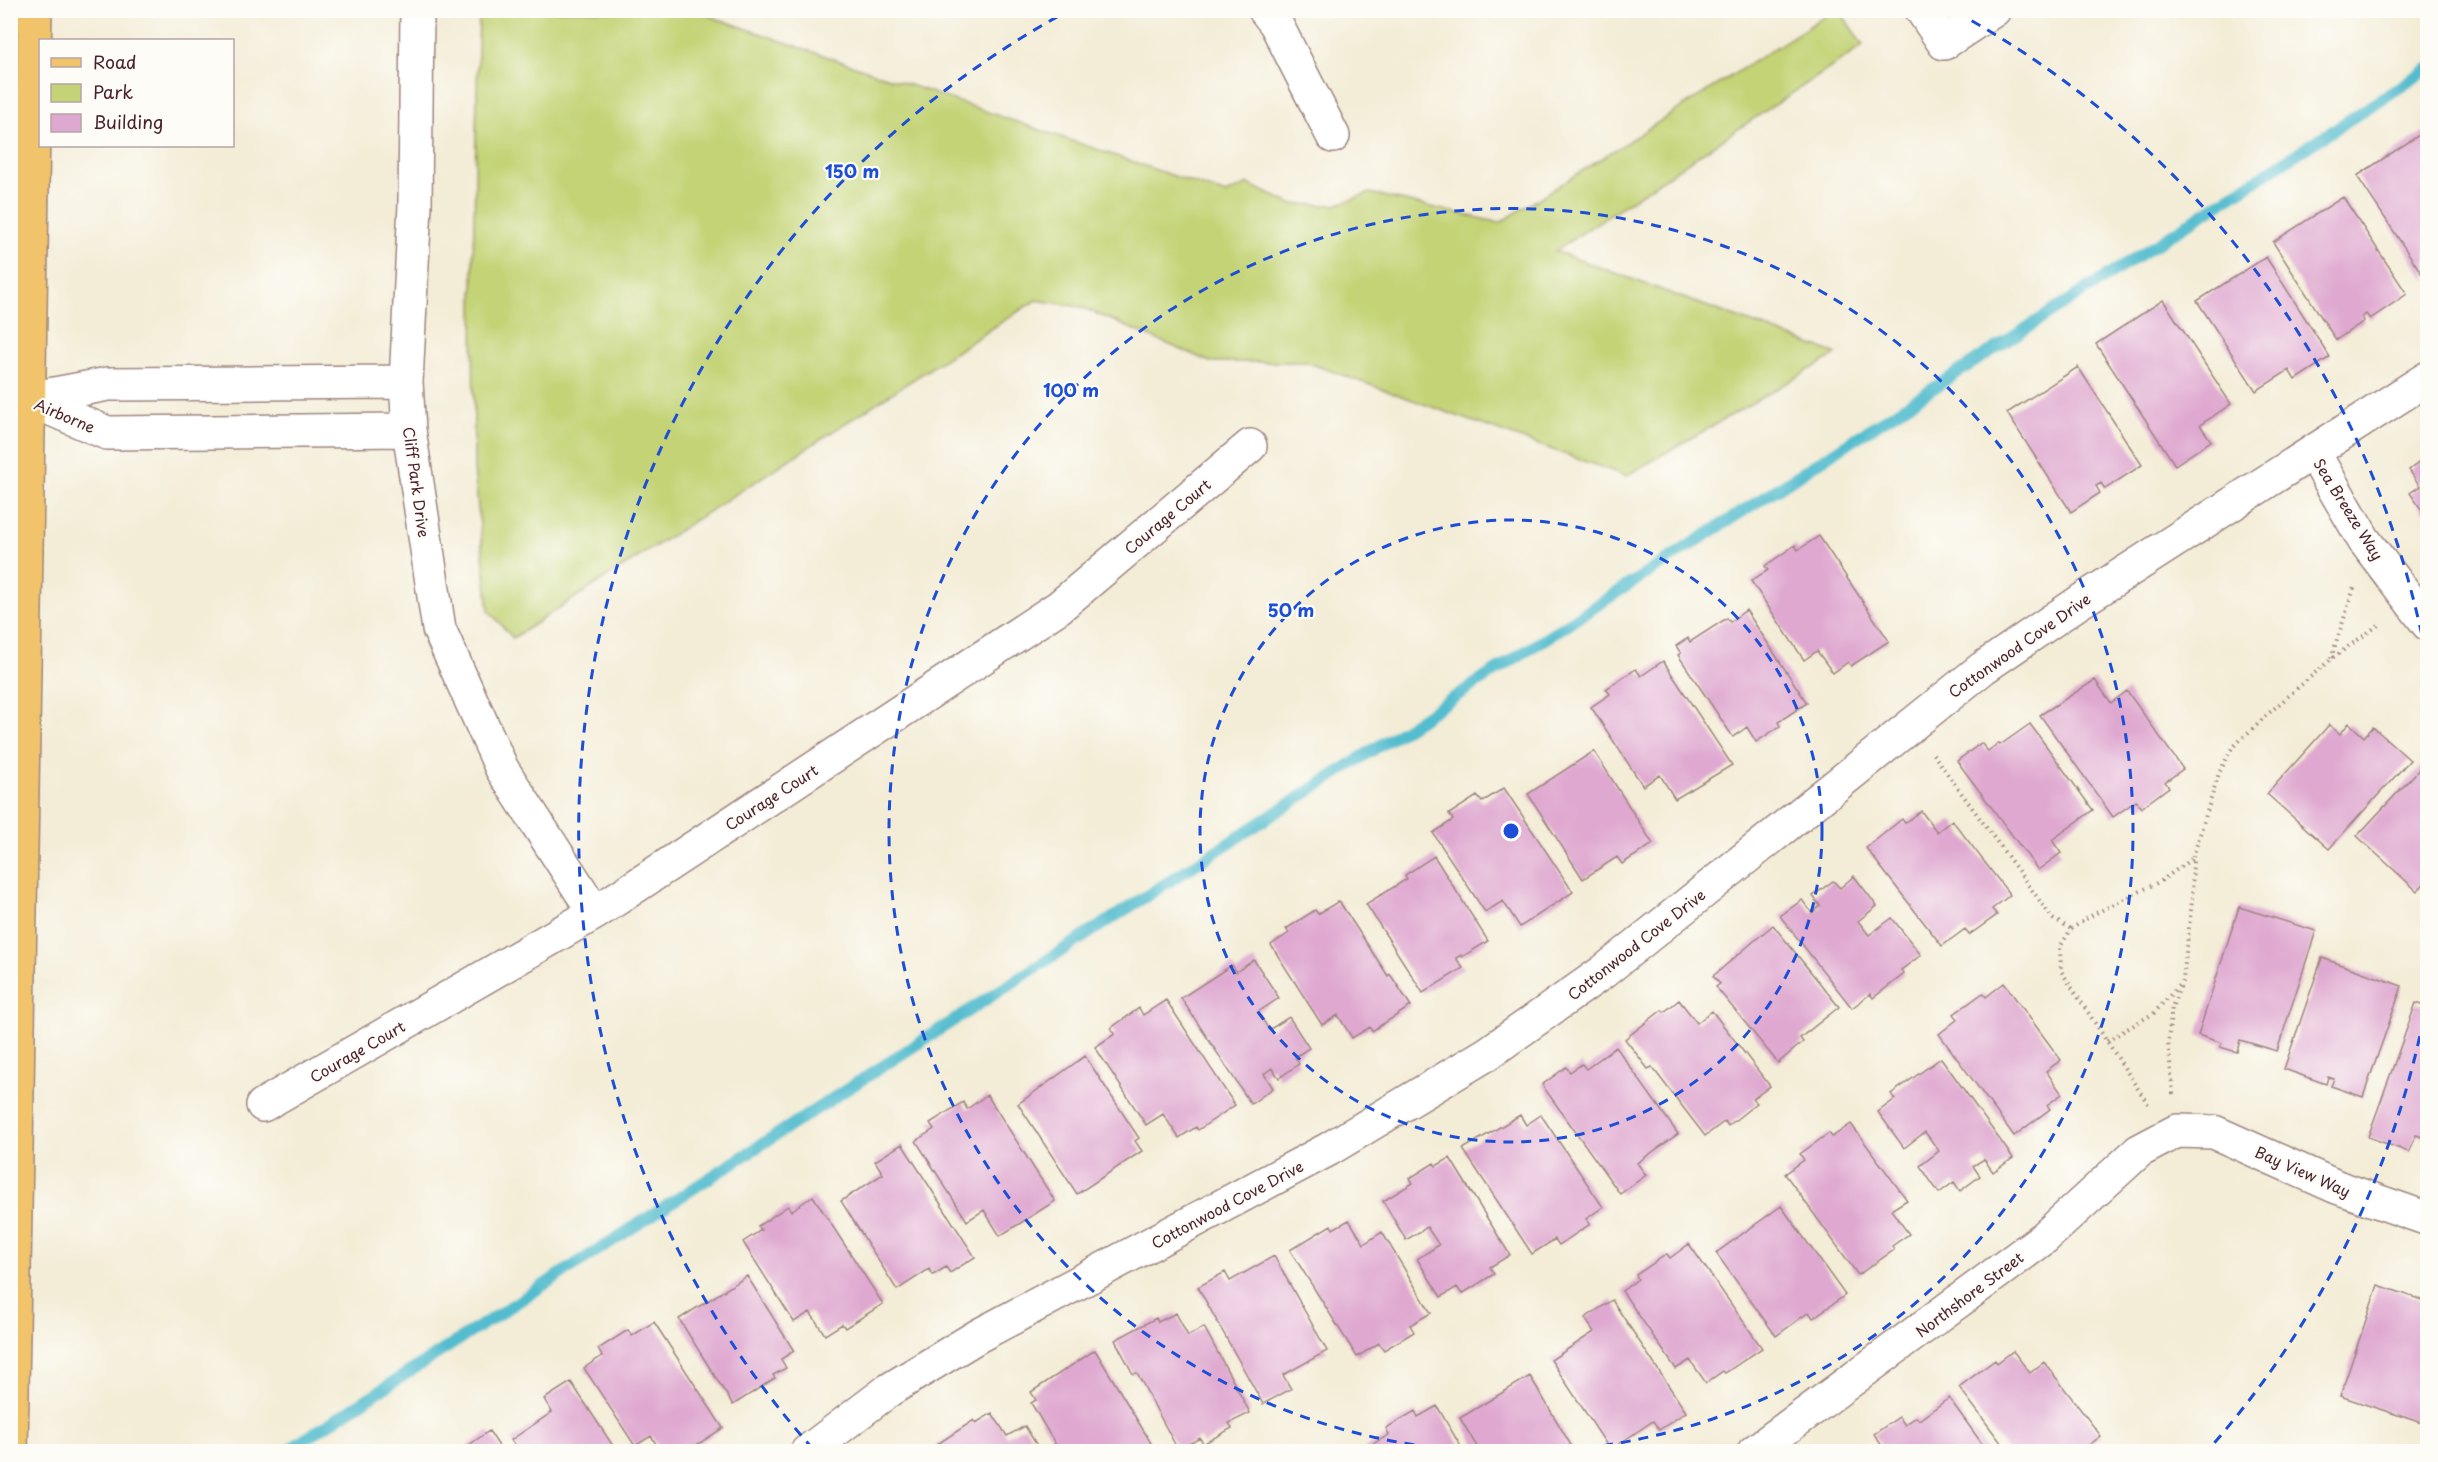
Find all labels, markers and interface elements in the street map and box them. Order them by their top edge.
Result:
legend [39,39,234,147]
text: Road [93,48,137,75]
text: Park [93,78,133,105]
text: Building [93,108,163,135]
text: 150 m [825,157,879,184]
text: 100 m [1043,376,1099,403]
street label: Airborne [31,392,99,438]
street label: Cliff Park Drive [398,425,436,539]
street label: Sea Breeze Way [2308,454,2390,564]
street label: Courage Court [1119,473,1215,559]
street label: Cottonwood Cove Drive [1943,587,2095,703]
text: 50 m [1268,596,1314,623]
street label: Courage Court [720,758,822,836]
centre of rings [1501,821,1521,841]
street label: Cottonwood Cove Drive [1562,883,1710,1005]
street label: Courage Court [305,1014,409,1088]
street label: Bay View Way [2252,1140,2354,1202]
street label: Cottonwood Cove Drive [1147,1154,1307,1254]
street label: Northshore Street [1910,1246,2028,1342]

